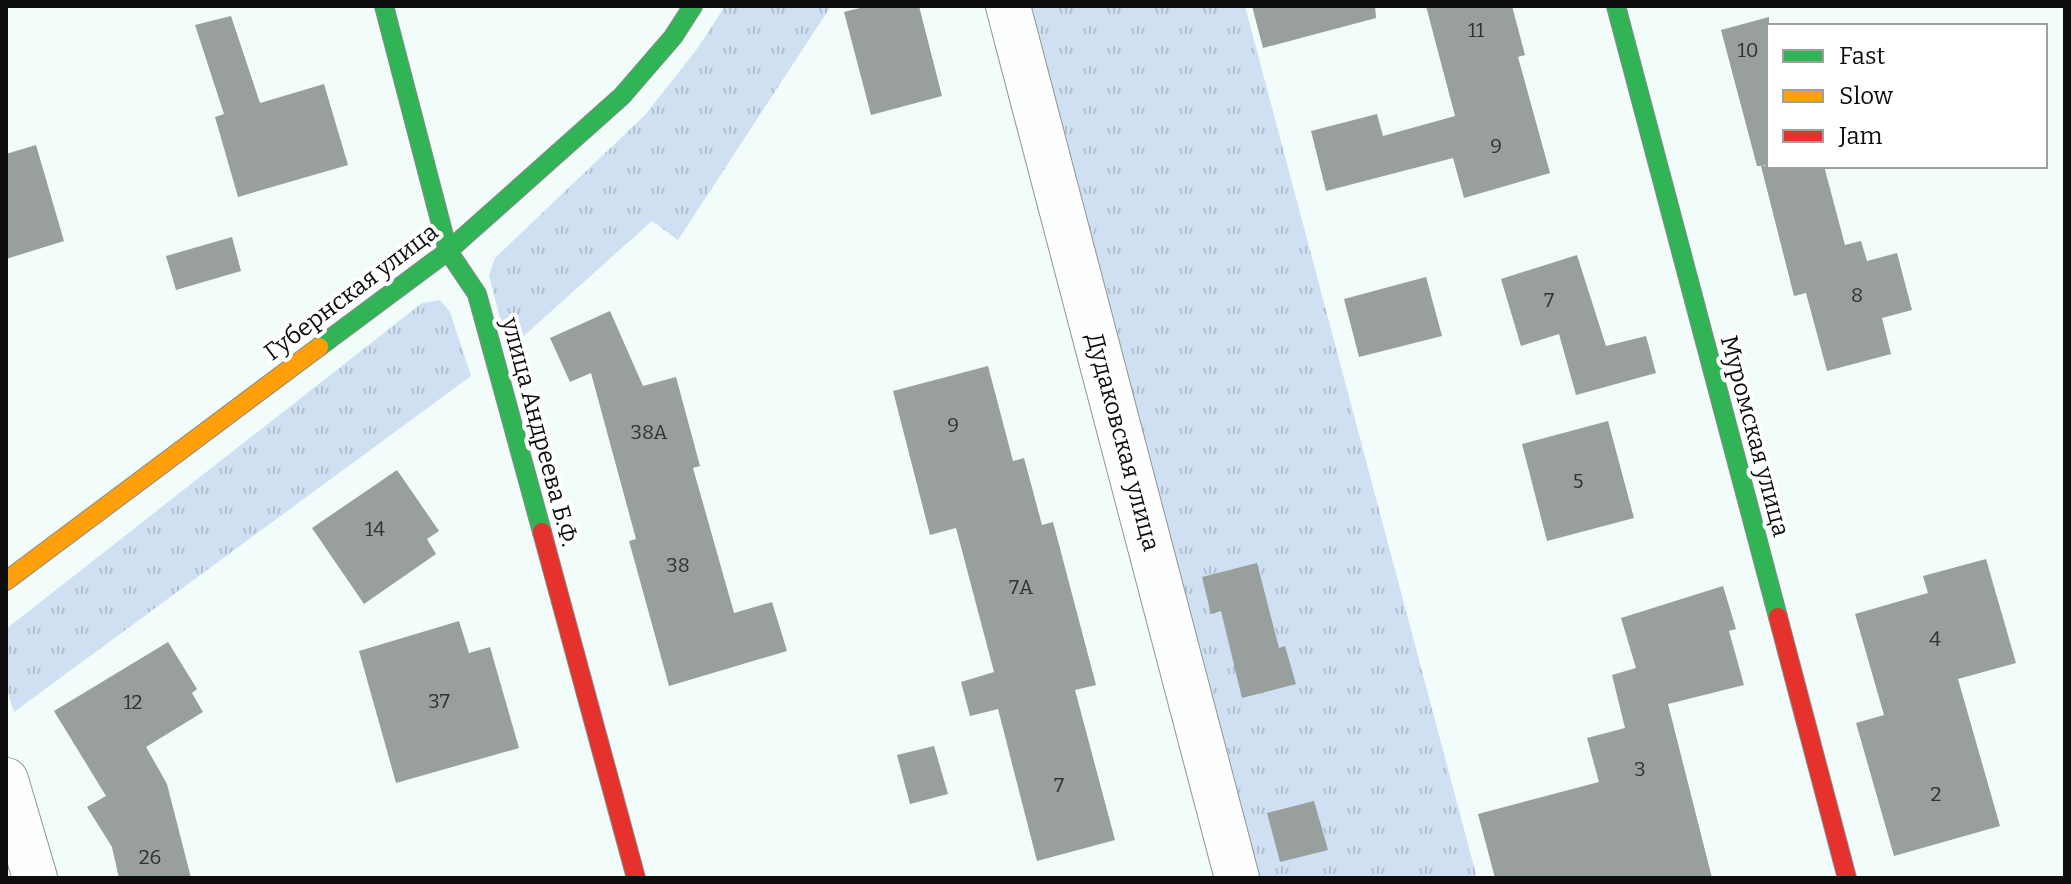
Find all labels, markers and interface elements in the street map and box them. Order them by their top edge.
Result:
house number: 11 [1468,18,1484,42]
legend [1767,24,2047,168]
house number: 10 [1738,38,1758,62]
text: Fast [1839,42,1885,70]
text: Slow [1839,82,1894,110]
text: Jam [1838,122,1883,150]
house number: 9 [1490,134,1502,158]
street label: Губернская улица [259,218,443,366]
house number: 8 [1851,283,1863,307]
house number: 7 [1544,288,1554,312]
street label: улица Андреева Б.Ф. [496,314,584,550]
street label: Дудаковская улица [1080,330,1166,554]
street label: Муромская улица [1715,333,1795,539]
house number: 9 [947,413,959,437]
house number: 38А [631,420,668,444]
house number: 5 [1573,469,1583,493]
house number: 14 [365,517,385,541]
house number: 38 [666,553,690,577]
house number: 7А [1009,575,1034,599]
house number: 4 [1929,627,1941,651]
house number: 37 [428,689,450,713]
house number: 12 [124,690,143,714]
house number: 3 [1634,757,1646,781]
house number: 7 [1054,773,1064,797]
house number: 2 [1931,782,1941,806]
house number: 26 [139,845,161,869]

